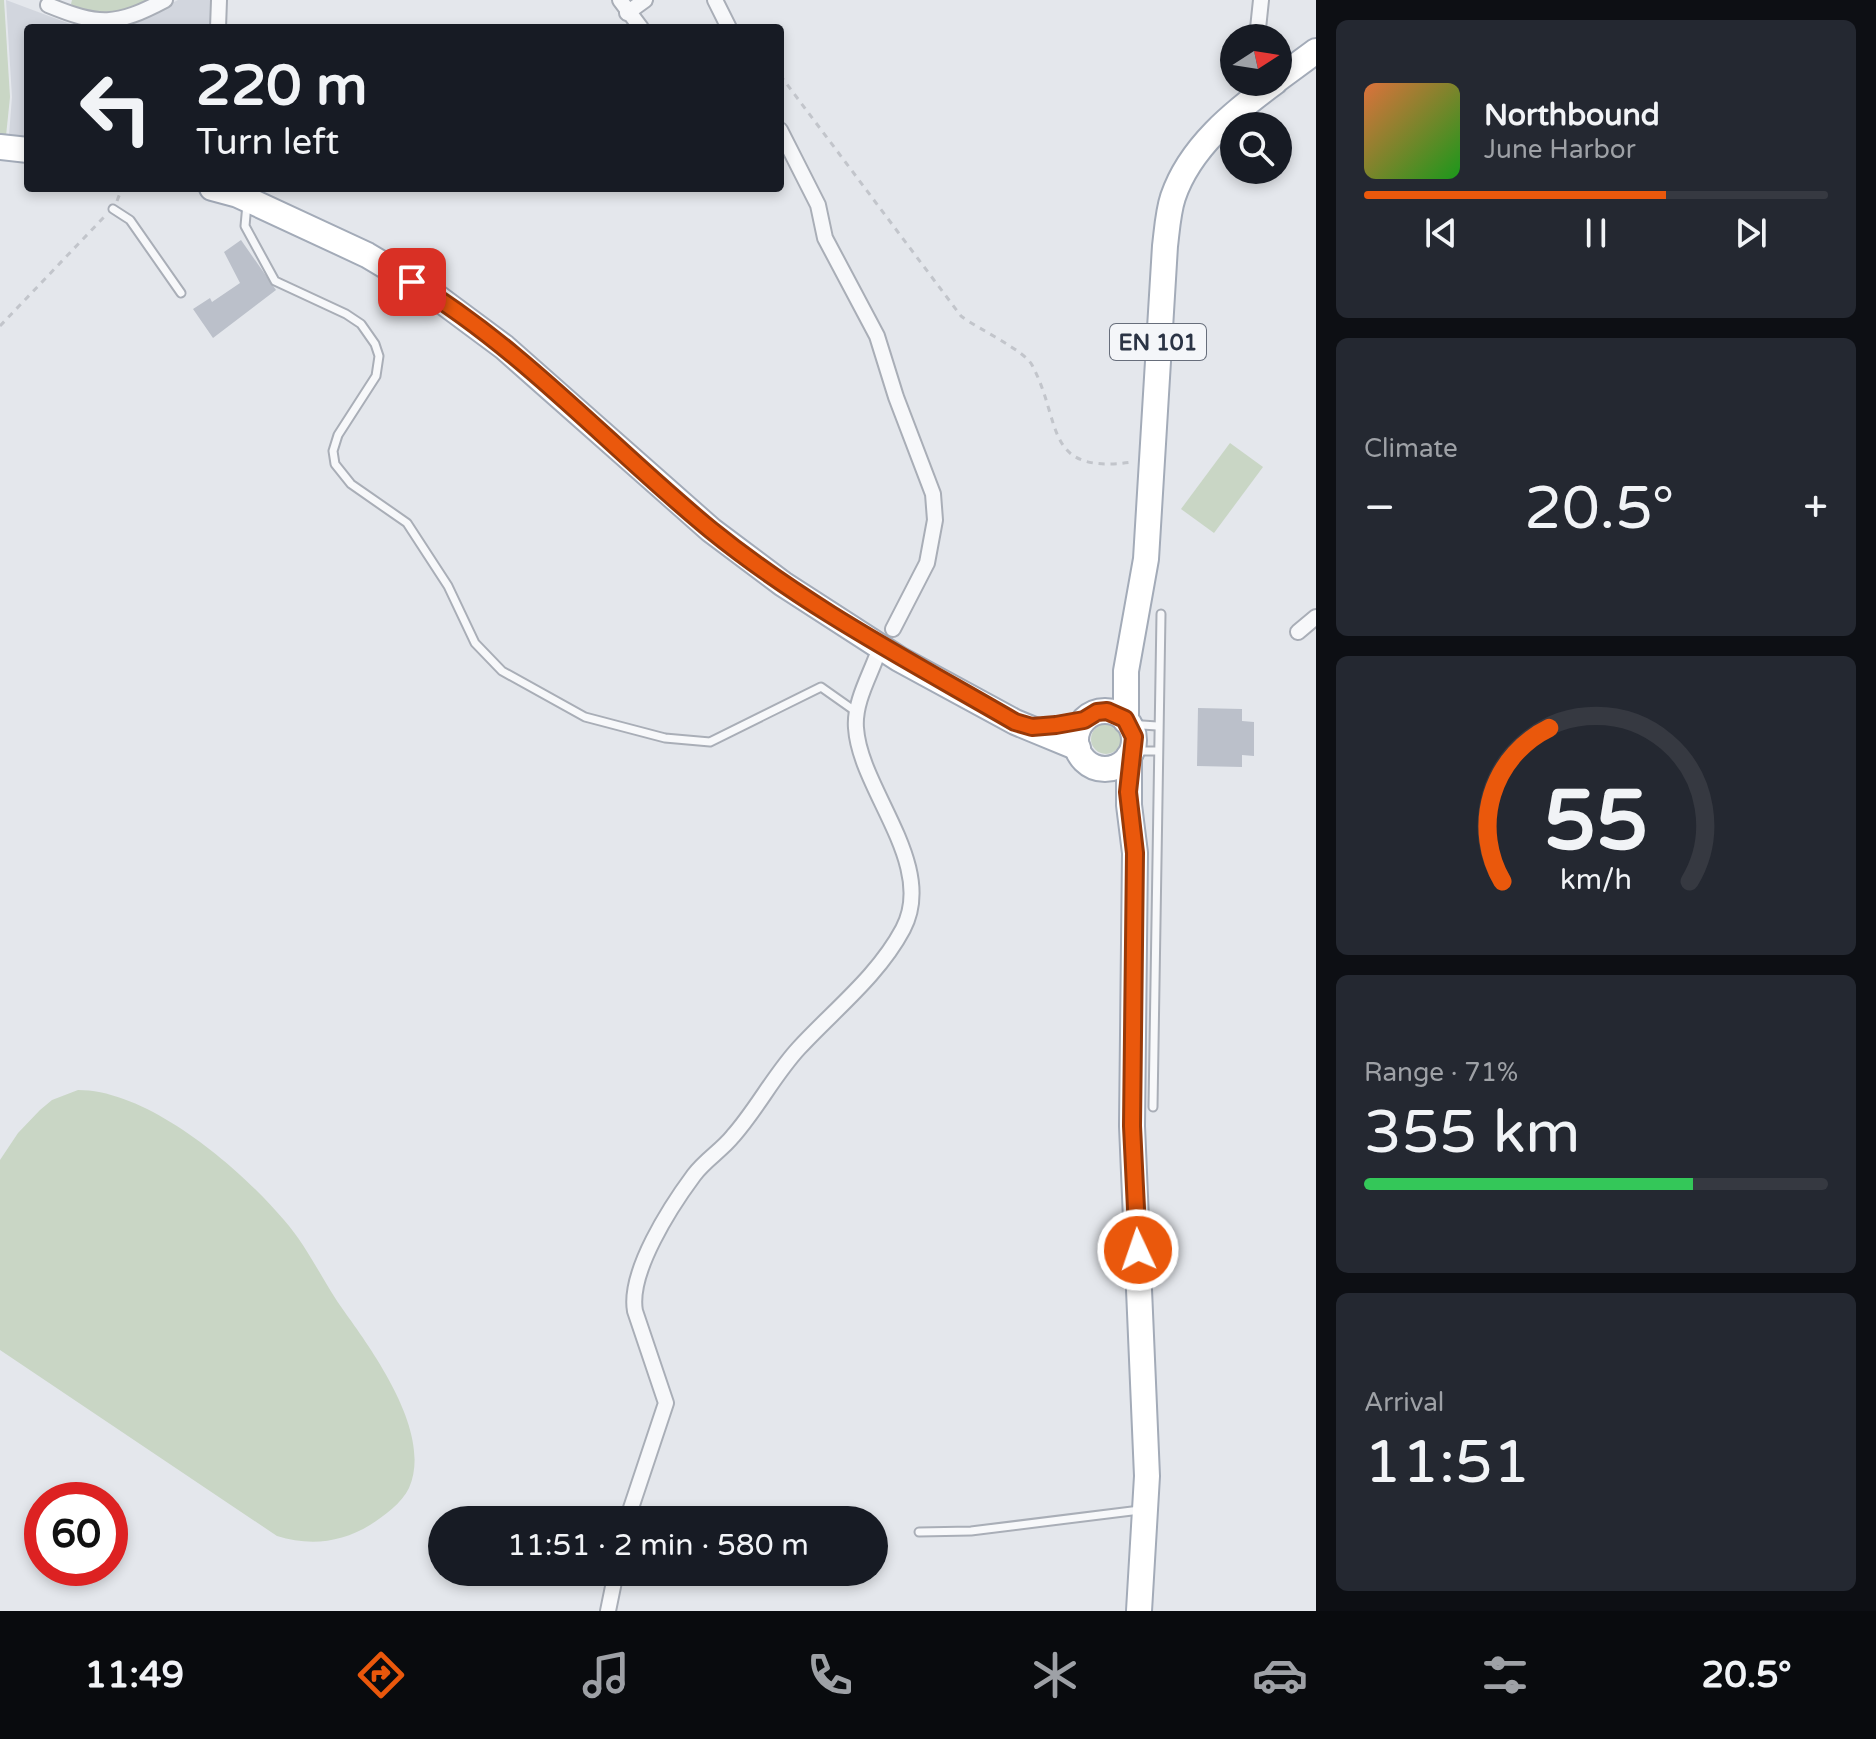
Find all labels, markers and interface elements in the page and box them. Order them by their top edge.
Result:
north arrow [1220,24,1292,96]
map controls [1220,24,1292,184]
text: 220 m [196,53,367,120]
icon: left [64,56,168,160]
text: Northbound [1484,97,1660,134]
button: search [1220,112,1292,184]
text: Turn left [196,121,339,164]
text: June Harbor [1484,134,1636,165]
icon: previous [1419,211,1463,255]
icon: pause [1574,211,1618,255]
icon: next [1729,211,1773,255]
pin [378,248,446,316]
icon: arrive [390,260,434,304]
road number: EN 101 [1110,324,1206,360]
text: Climate [1364,433,1458,464]
text: 20.5° [1524,473,1674,545]
text: − [1364,482,1395,535]
text: + [1803,482,1828,535]
text: 55 [1544,771,1648,871]
text: km/h [1560,863,1632,897]
text: Range · 71% [1364,1057,1518,1088]
text: 355 km [1364,1097,1580,1169]
position arrow [1096,1208,1180,1292]
text: Arrival [1364,1387,1444,1418]
text: 11:51 [1364,1427,1530,1499]
speed limit sign: 60 [24,1482,128,1586]
text: 11:51 · 2 min · 580 m [507,1527,809,1564]
icon: directions [353,1647,409,1703]
icon: music [578,1647,634,1703]
icon: phone [802,1647,858,1703]
icon: climate [1027,1647,1083,1703]
icon: car [1252,1647,1308,1703]
icon: filters [1477,1647,1533,1703]
text: 11:49 [84,1654,184,1697]
text: 20.5° [1702,1654,1792,1697]

